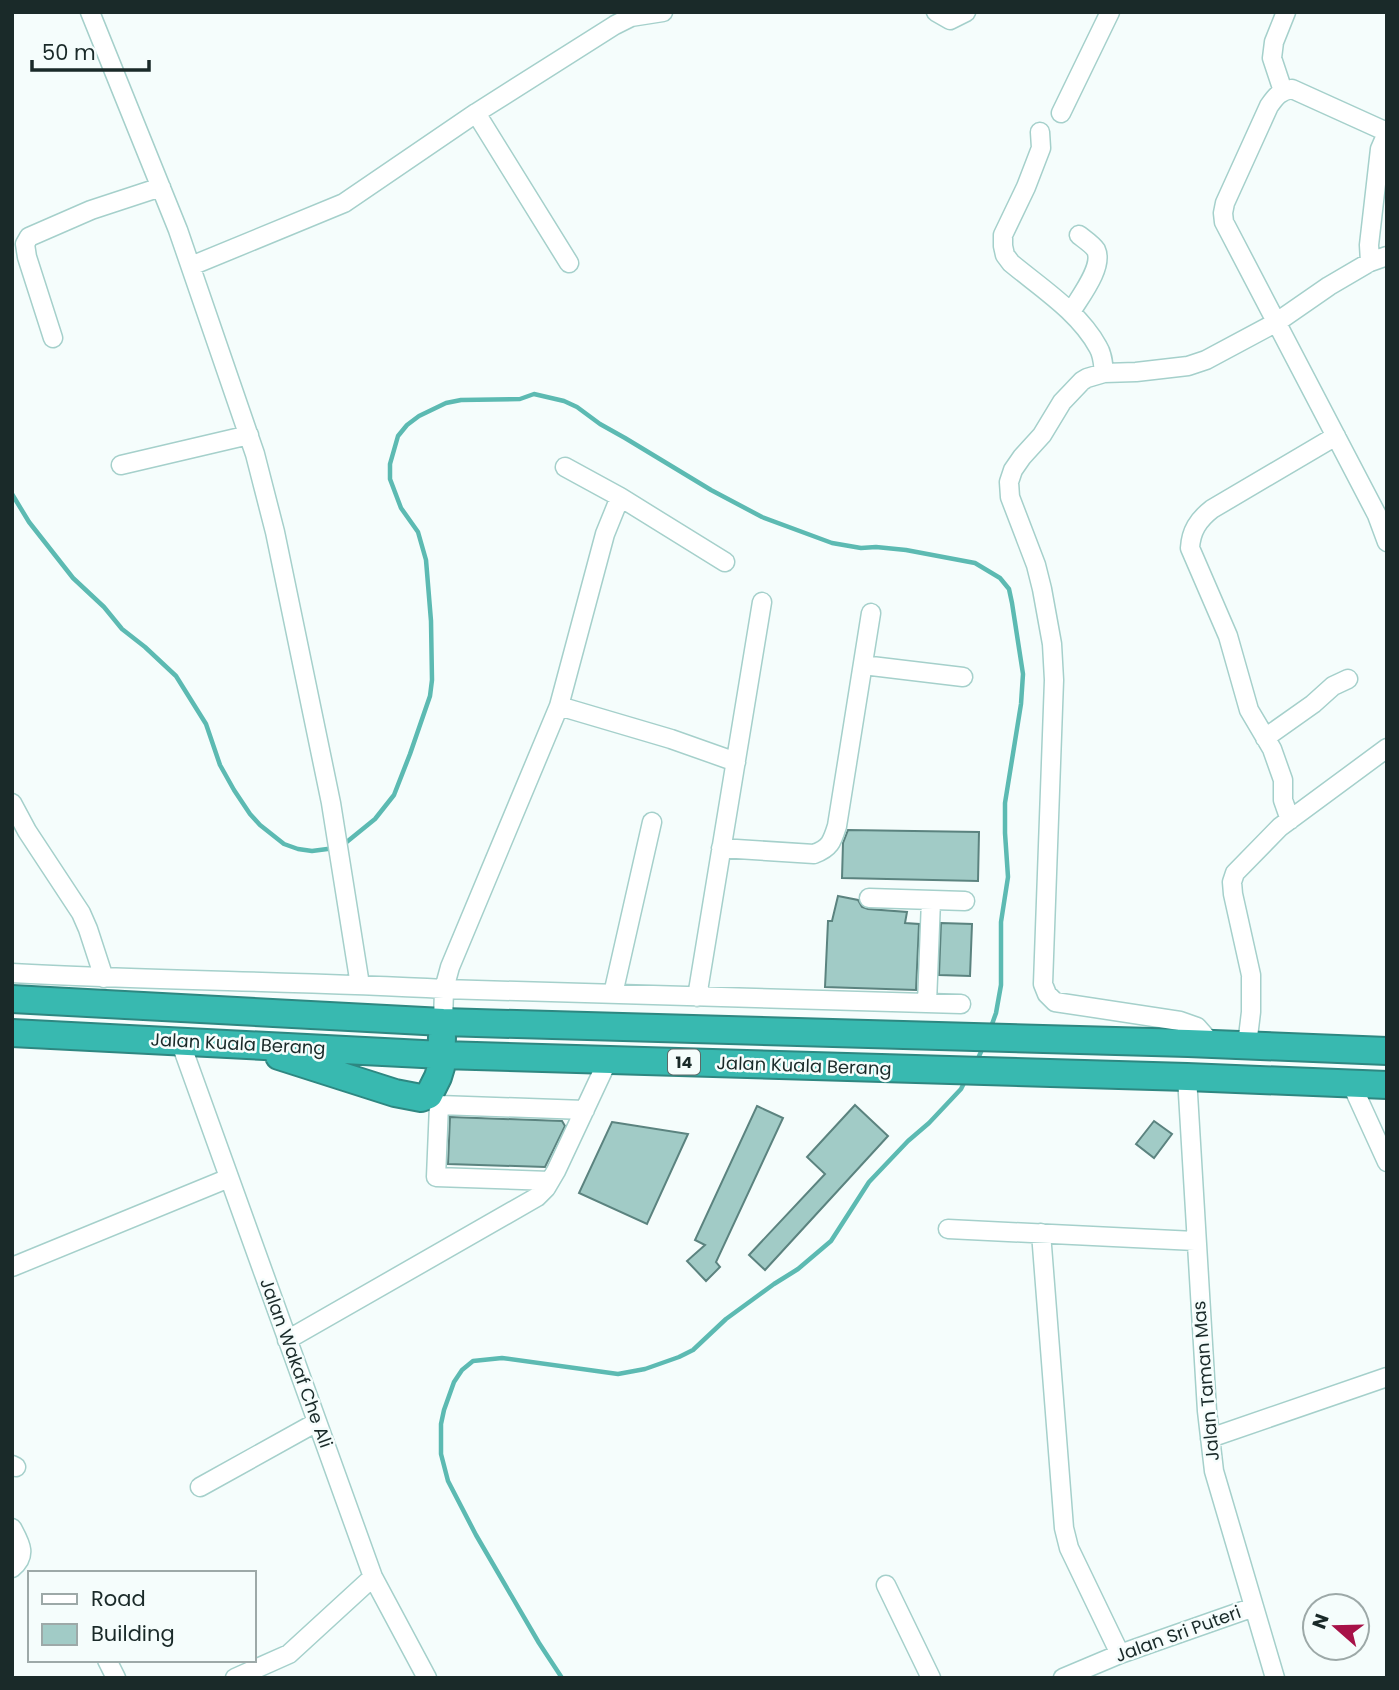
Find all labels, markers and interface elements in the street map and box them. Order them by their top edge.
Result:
scale bar [32,28,149,72]
text: 50 m [42,38,96,67]
street label: Jalan Kuala Berang [150,1026,326,1061]
road number: 14 [668,1050,700,1074]
street label: Jalan Kuala Berang [716,1050,892,1081]
street label: Jalan Wakaf Che Ali [254,1274,339,1451]
street label: Jalan Taman Mas [1186,1300,1225,1462]
legend [28,1571,256,1662]
text: Road [91,1584,146,1613]
north arrow [1301,1592,1371,1662]
street label: Jalan Sri Puteri [1112,1599,1244,1668]
text: N [1305,1610,1336,1633]
text: Building [91,1619,175,1648]

